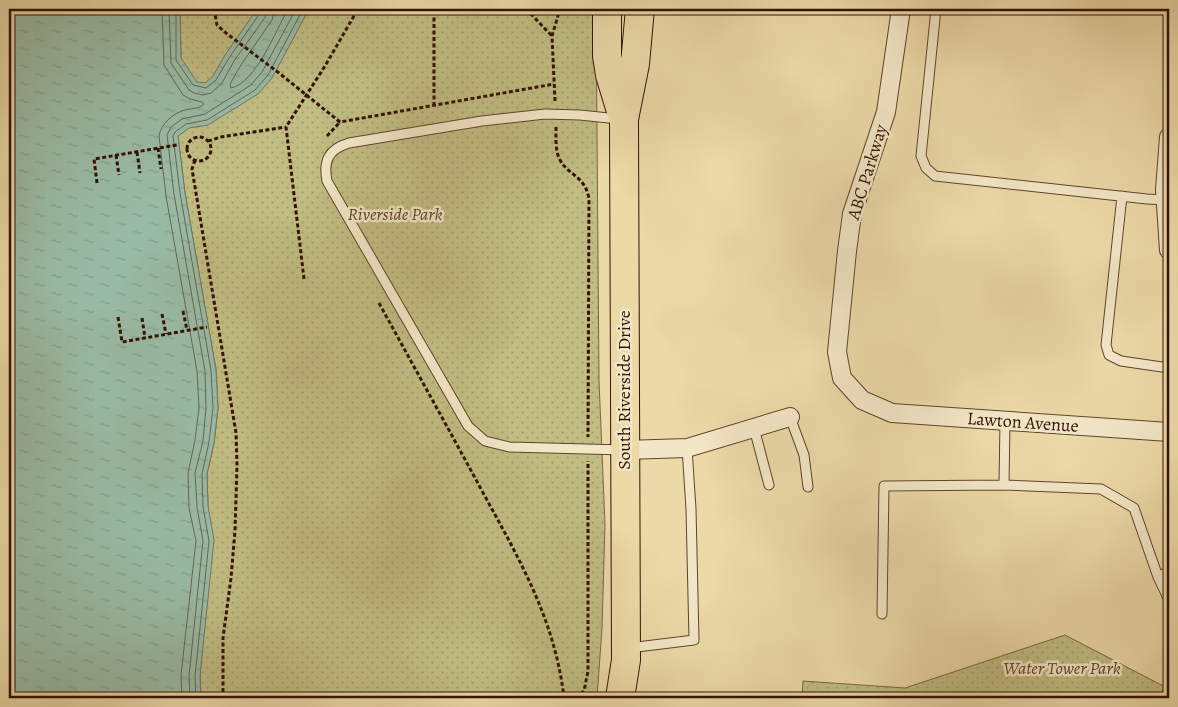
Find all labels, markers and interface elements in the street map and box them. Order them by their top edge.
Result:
street label: ABC Parkway [841,121,893,223]
park label: Riverside Park [347,202,443,226]
street label: South Riverside Drive [612,310,636,470]
street label: Lawton Avenue [966,406,1080,438]
park label: Water Tower Park [1003,656,1121,680]

